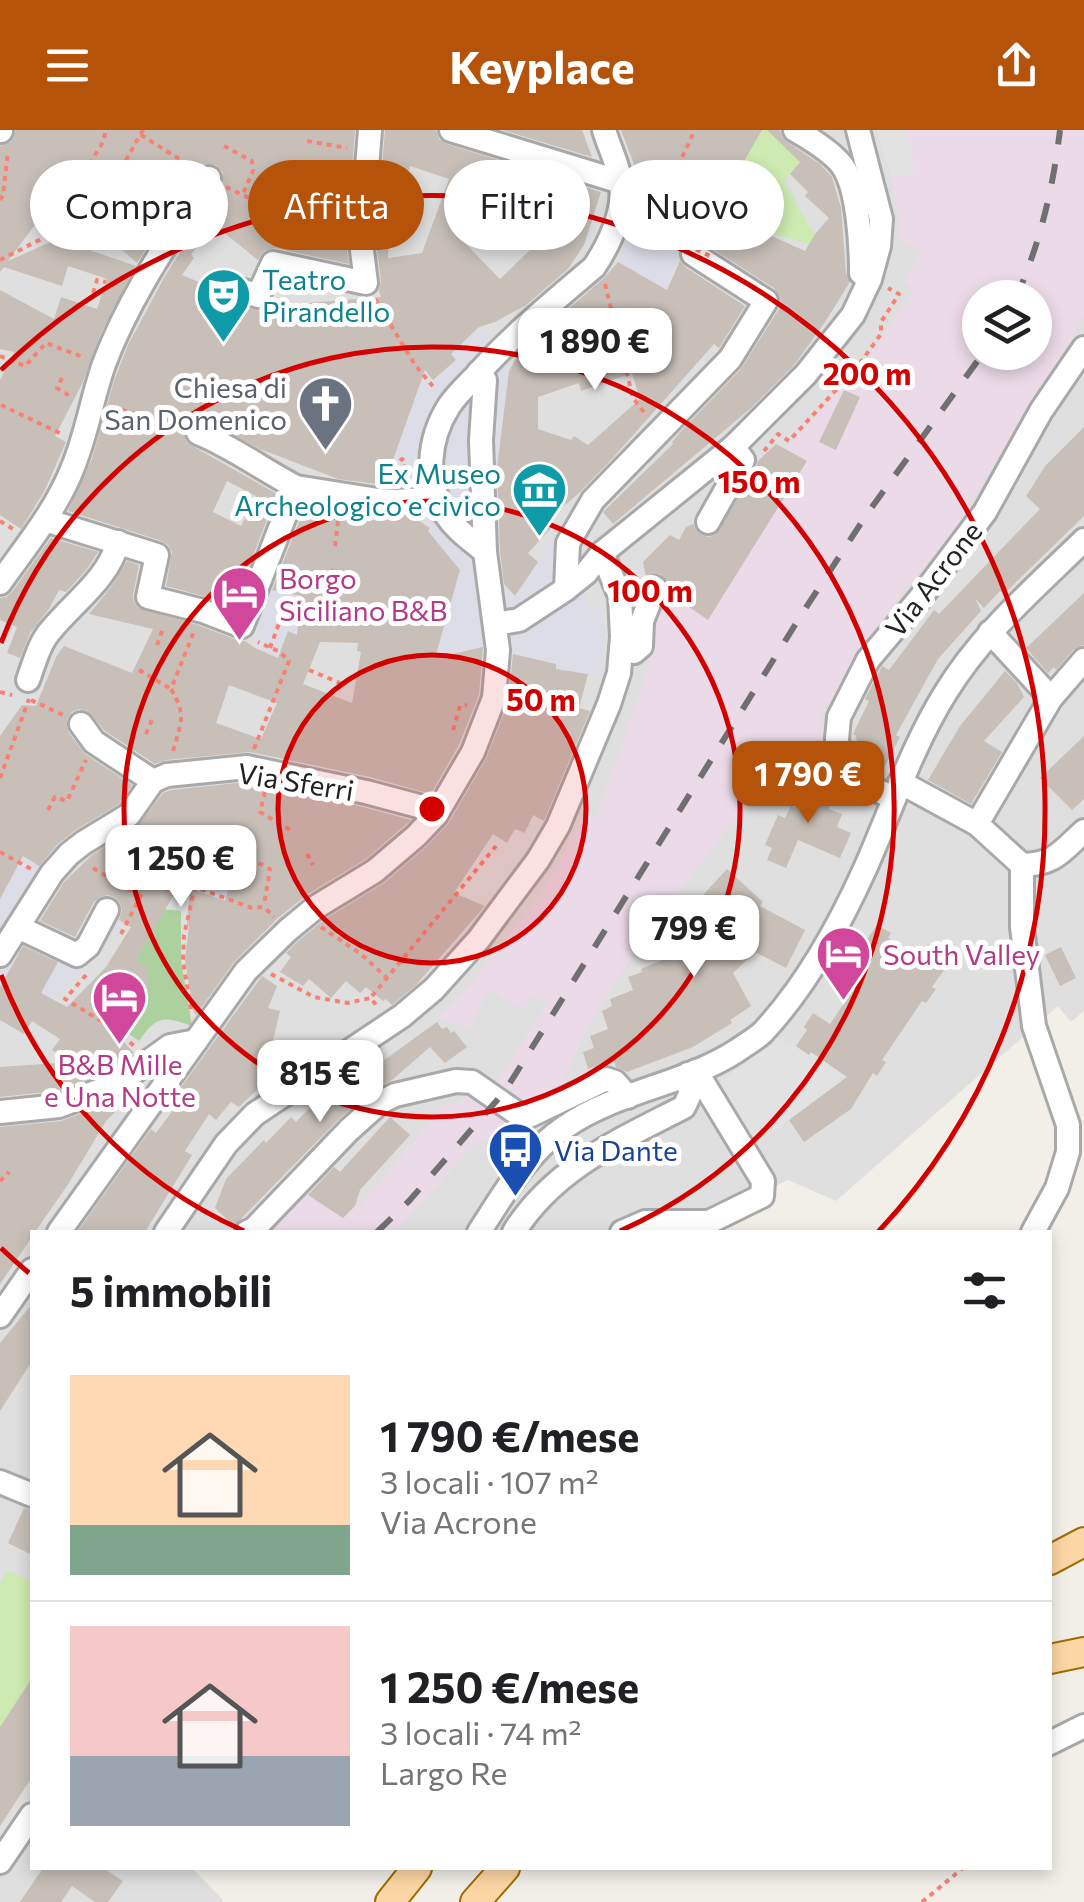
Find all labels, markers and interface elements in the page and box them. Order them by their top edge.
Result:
icon: menu [40,38,95,93]
text: Keyplace [449,38,635,93]
icon: share [989,38,1044,93]
chip: Compra [30,160,228,250]
chip: Affitta [248,160,424,250]
chip: Filtri [444,160,590,250]
chip: Nuovo [610,160,784,250]
place label: Teatro Pirandello [262,262,390,328]
theatre icon: Teatro Pirandello [193,265,253,344]
map controls [962,280,1052,370]
button: layers [962,280,1052,370]
pin: 1 890 € [503,308,687,393]
text: 1 890 € [540,320,650,360]
text: 200 m [823,354,911,391]
place label: Chiesa di San Domenico [104,370,287,436]
church icon: Chiesa di San Domenico [296,373,356,452]
place label: Ex Museo Archeologico e civico [234,456,501,522]
museum icon: Ex Museo Archeologico e civico [510,459,570,538]
text: 150 m [718,462,800,499]
street label: Via Acrone [877,514,989,644]
place label: Borgo Siciliano B&B [279,561,447,627]
hotel icon: Borgo Siciliano B&B [210,564,270,643]
text: 100 m [607,571,693,608]
text: 50 m [506,680,576,717]
pin: 1 790 € [716,741,900,826]
text: 1 790 € [754,753,862,793]
street label: Via Sferri [235,755,357,807]
centre of rings [414,791,450,827]
pin: 1 250 € [89,825,273,910]
text: 1 250 € [127,837,235,877]
pin: 799 € [624,895,764,980]
text: 799 € [651,907,737,947]
hotel icon: South Valley [814,924,874,1003]
place label: South Valley [883,937,1040,971]
hotel icon: B&B Mille e Una Notte [90,968,150,1047]
pin: 815 € [250,1040,390,1125]
place label: B&B Mille e Una Notte [44,1047,196,1113]
text: 815 € [279,1052,361,1092]
bus stop icon: Via Dante [485,1120,545,1199]
place label: Via Dante [554,1133,678,1167]
icon: filters [957,1263,1012,1318]
text: 5 immobili [70,1264,272,1316]
text: 1 790 €/mese [380,1409,639,1461]
icon: home [150,1415,270,1535]
text: 3 locali · 107 m² [380,1461,599,1501]
text: Via Acrone [380,1501,537,1541]
text: 1 250 €/mese [380,1660,639,1712]
icon: home [150,1666,270,1786]
text: 3 locali · 74 m² [380,1712,581,1752]
text: Largo Re [380,1752,507,1792]

